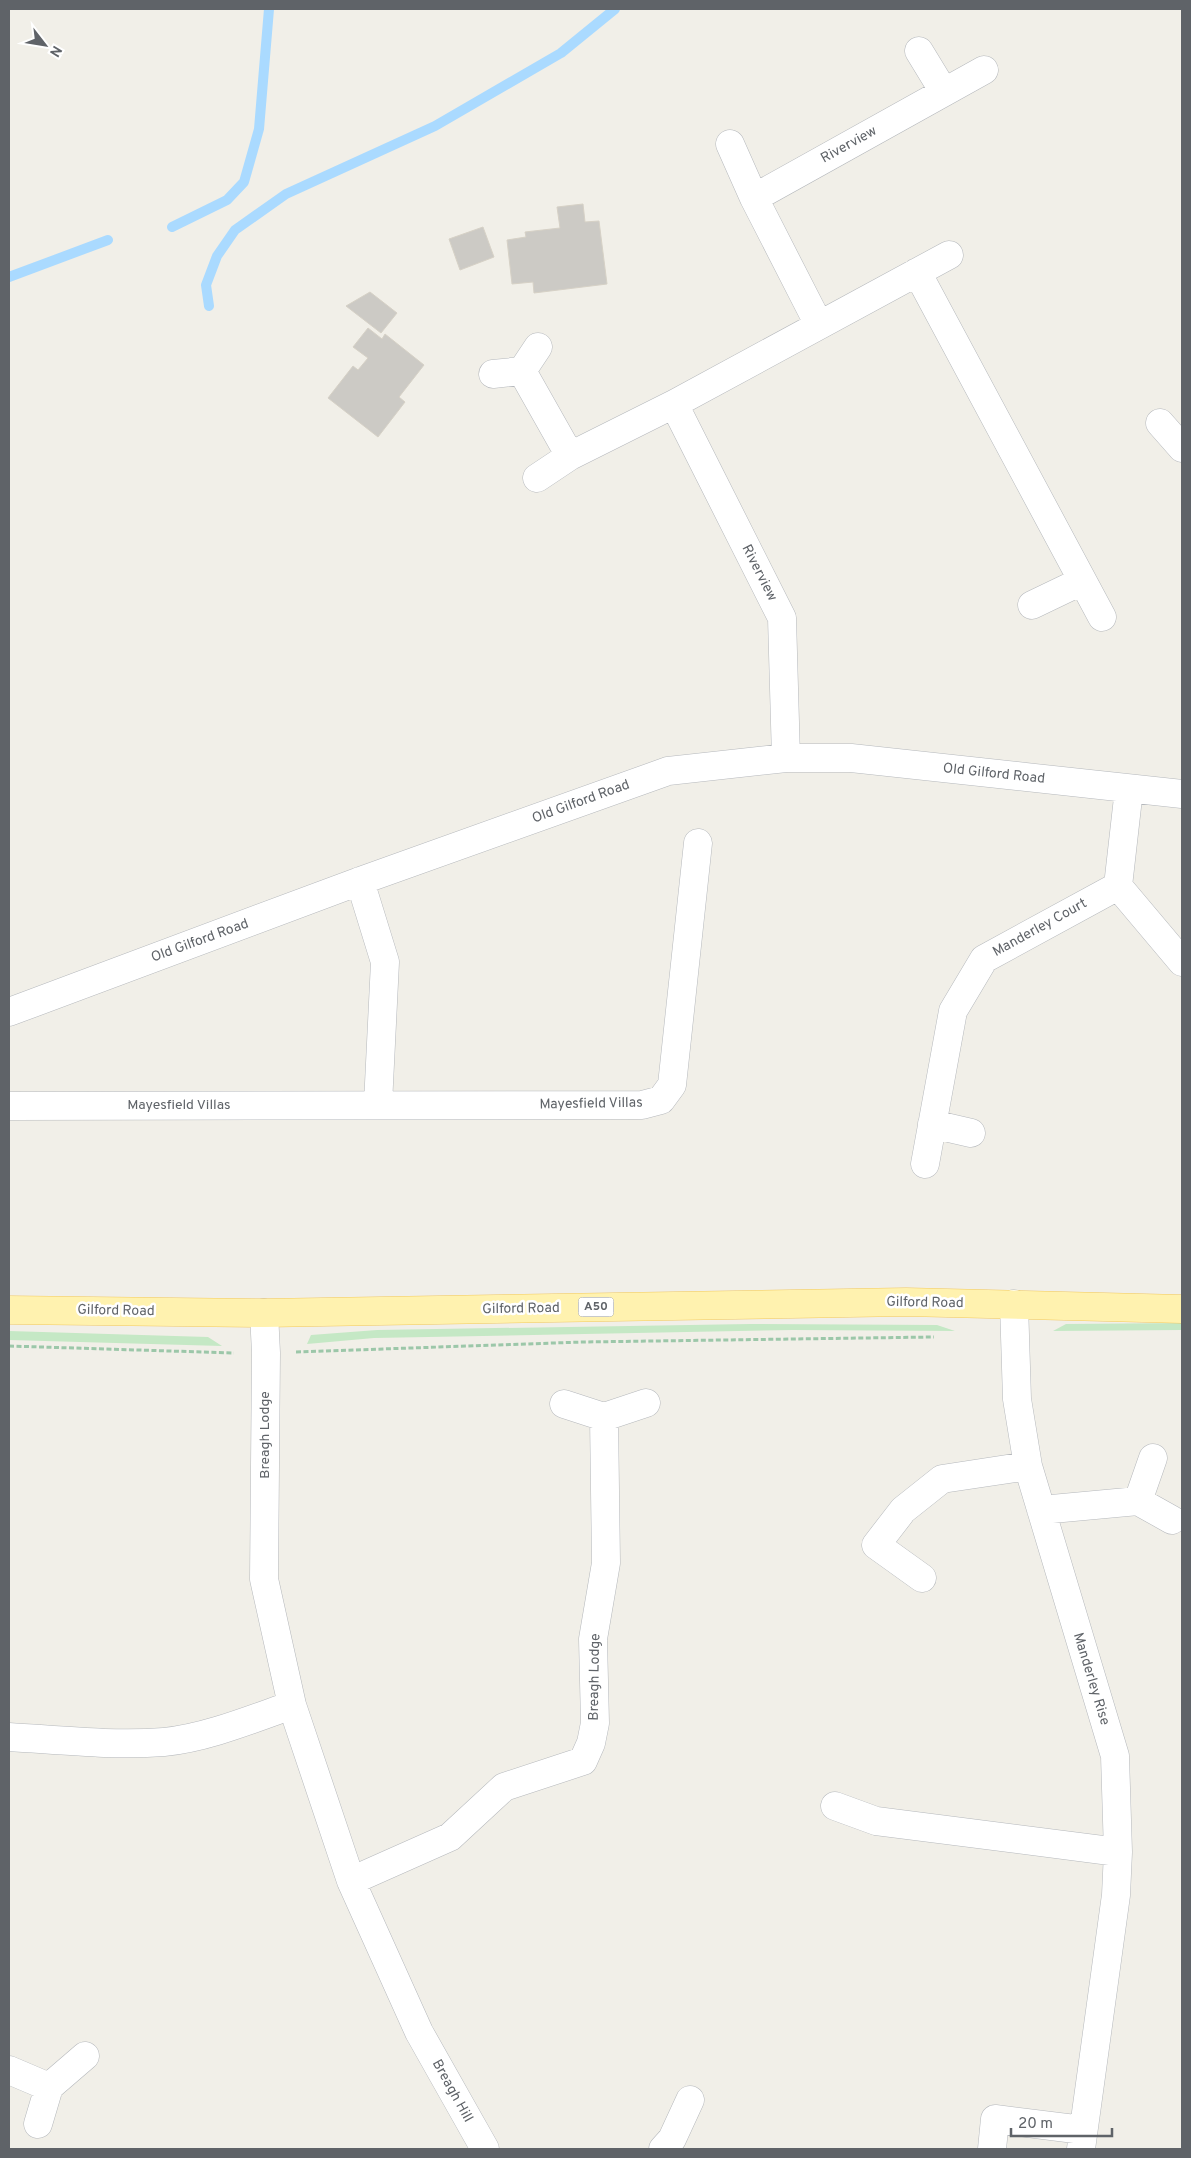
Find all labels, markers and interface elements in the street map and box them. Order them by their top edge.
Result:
north arrow [20,20,70,70]
text: N [45,42,65,60]
street label: Riverview [818,123,880,167]
street label: Riverview [738,542,780,604]
street label: Old Gilford Road [942,760,1046,788]
street label: Old Gilford Road [530,776,632,828]
street label: Manderley Court [990,895,1090,961]
street label: Old Gilford Road [149,915,251,967]
street label: Mayesfield Villas [539,1095,643,1113]
street label: Mayesfield Villas [127,1097,231,1114]
street label: Gilford Road [886,1294,964,1312]
road number: A50 [578,1298,614,1316]
street label: Gilford Road [482,1300,560,1318]
street label: Gilford Road [77,1302,155,1320]
street label: Breagh Lodge [257,1391,274,1479]
street label: Manderley Rise [1069,1631,1113,1727]
street label: Breagh Lodge [586,1633,604,1721]
street label: Breagh Hill [428,2057,476,2125]
scale bar [1011,2106,1112,2138]
text: 20 m [1018,2115,1053,2134]

